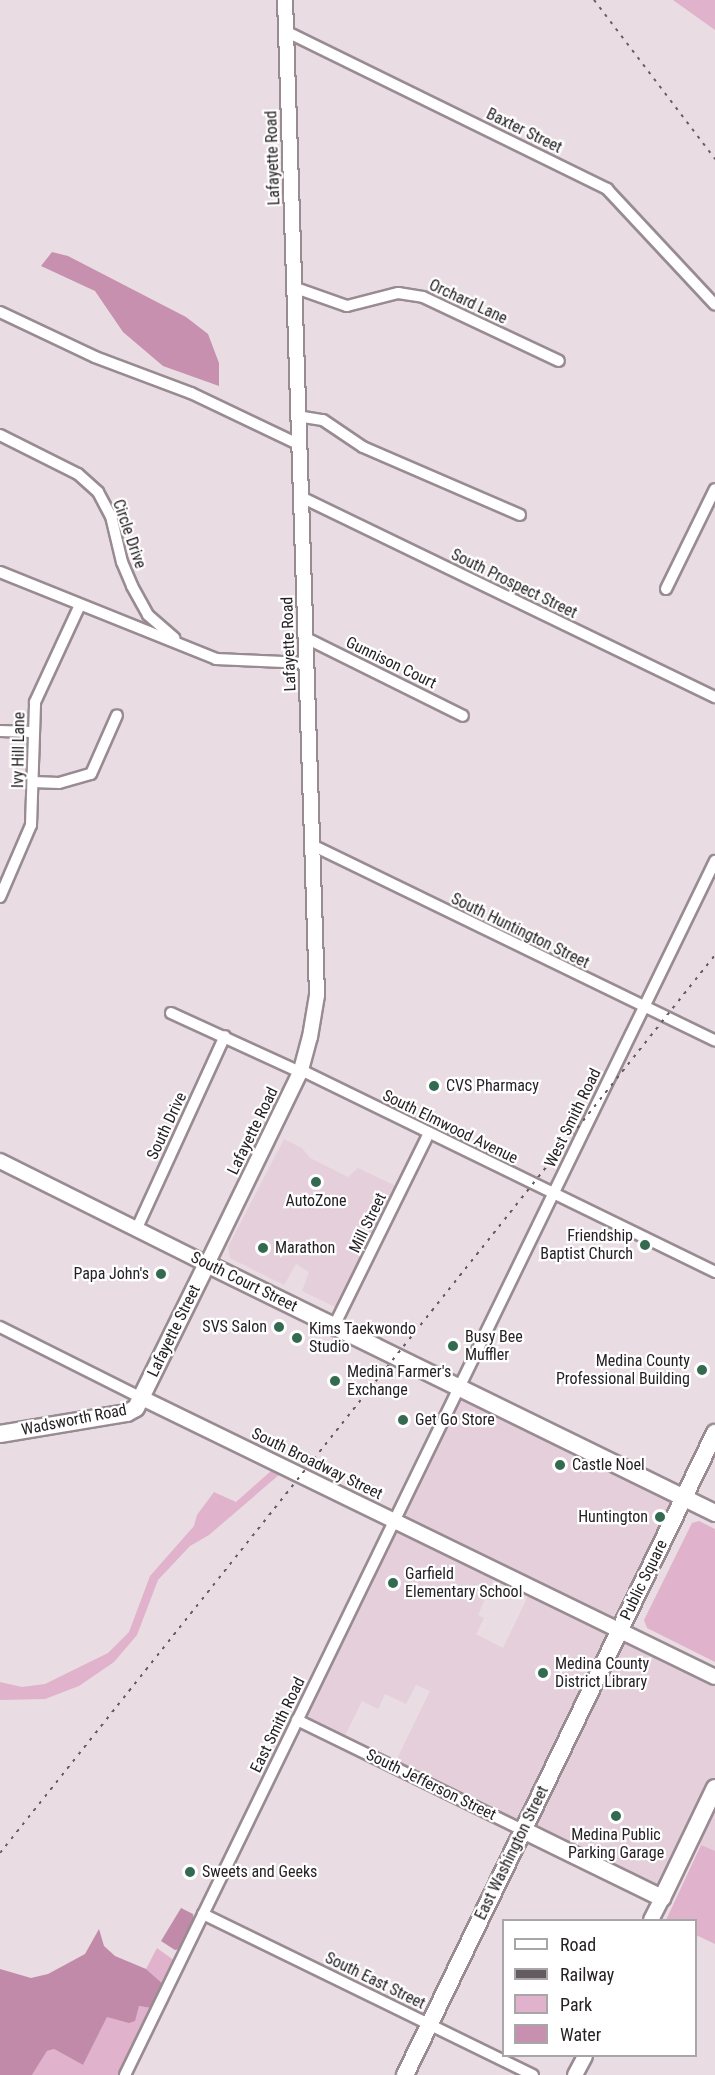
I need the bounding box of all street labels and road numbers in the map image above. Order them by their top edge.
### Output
street label: Baxter Street [483,104,565,158]
street label: Lafayette Road [262,110,284,206]
street label: Orchard Lane [426,276,510,328]
street label: Circle Drive [108,497,150,571]
street label: South Prospect Street [448,545,580,623]
street label: Lafayette Road [278,596,300,692]
street label: Gunnison Court [343,633,439,693]
street label: Ivy Hill Lane [9,712,29,788]
street label: South Huntington Street [448,889,592,973]
street label: West Smith Road [541,1066,605,1170]
street label: Lafayette Road [224,1084,282,1178]
street label: South Elmwood Avenue [379,1086,521,1168]
street label: South Drive [143,1089,191,1163]
street label: Mill Street [345,1190,391,1256]
street label: South Court Street [188,1248,300,1316]
street label: Lafayette Street [143,1282,205,1380]
street label: Wadsworth Road [20,1400,128,1440]
street label: South Broadway Street [249,1424,385,1504]
street label: Public Square [616,1537,672,1623]
street label: East Smith Road [247,1674,309,1776]
street label: South Jefferson Street [363,1745,499,1825]
street label: East Washington Street [471,1783,553,1923]
street label: South East Street [322,1948,428,2014]

